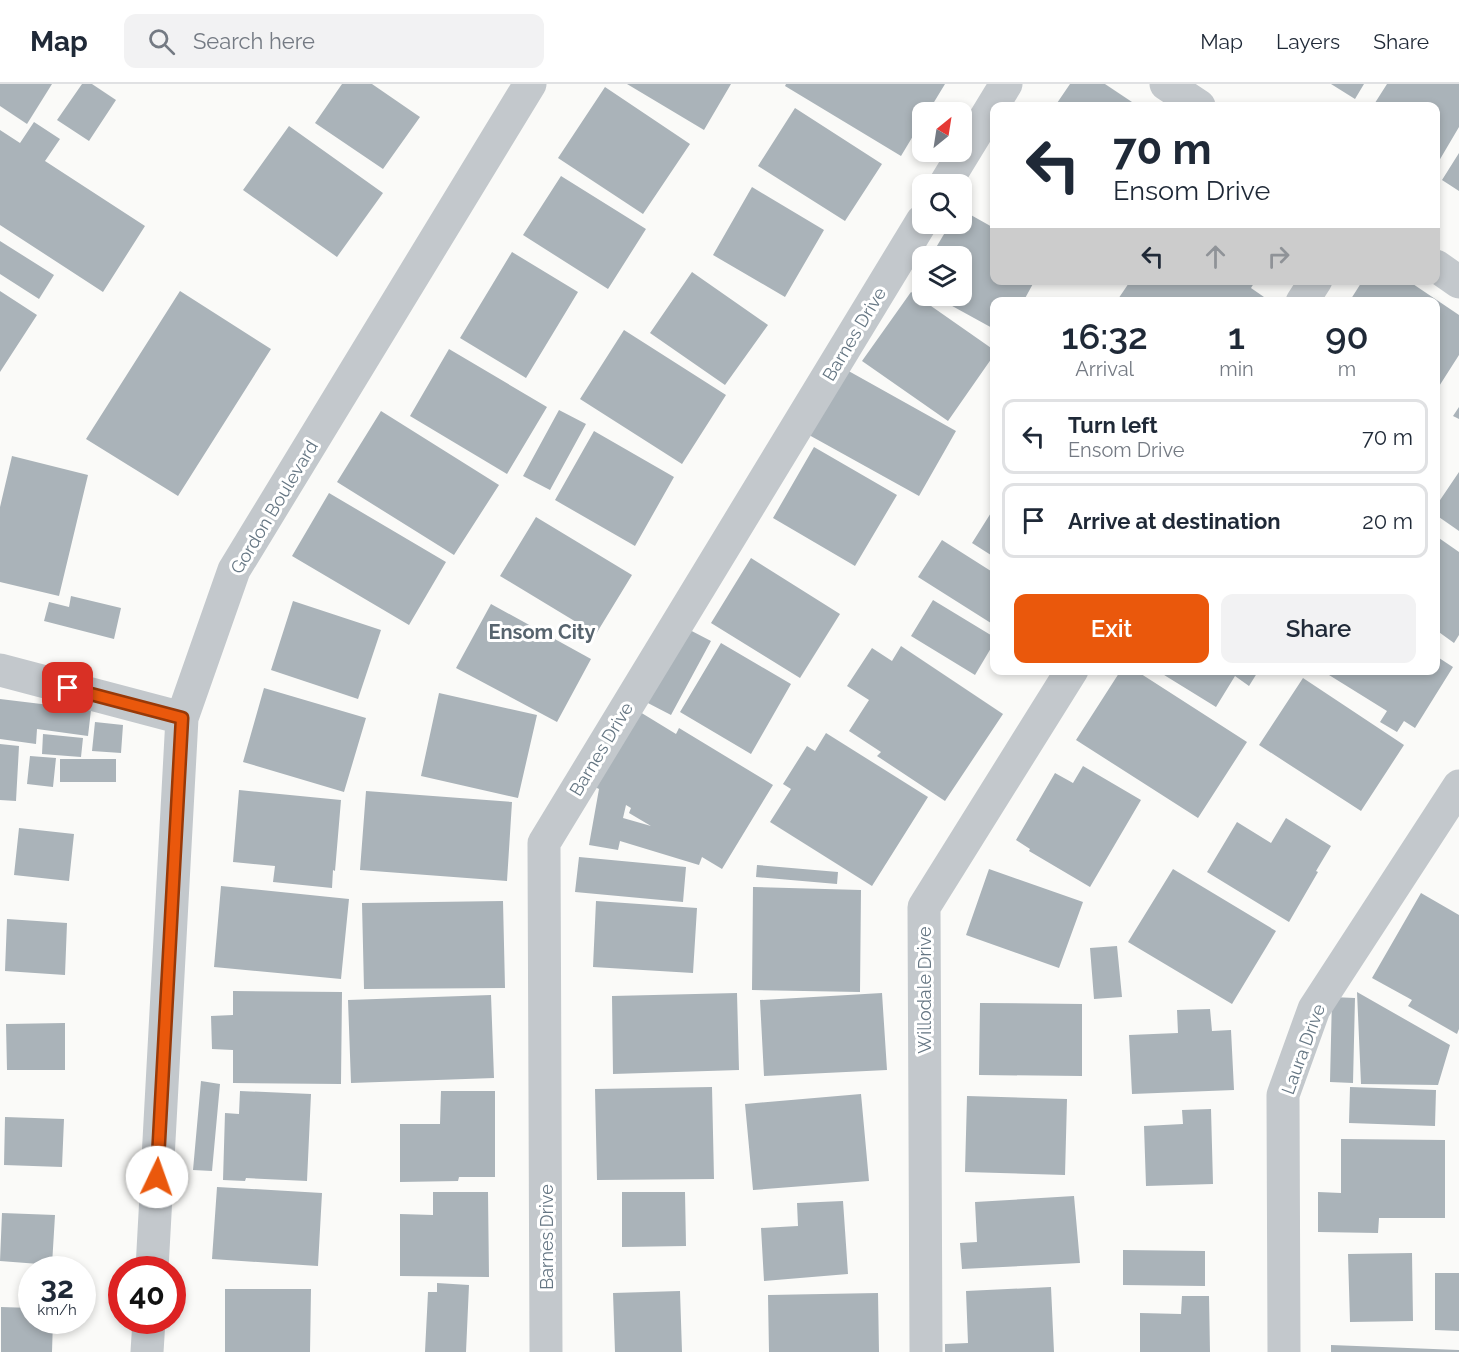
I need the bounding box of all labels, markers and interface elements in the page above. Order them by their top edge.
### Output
search box [124,14,544,68]
text: Map [30,25,88,58]
icon: search [145,25,178,58]
text: Search here [193,28,315,54]
text: Map [1200,29,1243,54]
text: Layers [1276,29,1340,54]
text: Share [1373,29,1429,54]
north arrow [912,102,972,162]
map controls [912,102,972,306]
text: 70 m [1113,125,1212,174]
icon: left [1014,126,1092,204]
button: search [912,174,972,234]
text: Ensom Drive [1113,175,1270,206]
icon: left [1136,240,1169,273]
icon: ahead [1199,240,1232,273]
icon: right [1262,240,1295,273]
button: layers [912,246,972,306]
street label: Barnes Drive [818,283,890,385]
text: 16:32 [1061,315,1148,357]
text: 1 [1228,315,1245,357]
text: 90 [1325,315,1369,357]
text: Arrival [1075,357,1134,381]
text: min [1219,357,1254,381]
text: m [1338,357,1356,381]
text: Turn left [1068,412,1158,438]
icon: left [1017,420,1050,453]
text: 70 m [1362,424,1413,450]
street label: Gordon Boulevard [226,437,322,577]
text: Ensom Drive [1068,438,1185,462]
icon: arrive [1017,504,1050,537]
text: Arrive at destination [1068,508,1281,534]
text: 20 m [1362,508,1413,534]
button: Exit [1014,594,1209,663]
button: Share [1221,594,1416,663]
district label: Ensom City [489,620,595,644]
pin [42,662,93,713]
icon: arrive [51,671,84,704]
street label: Barnes Drive [565,698,637,800]
street label: Willodale Drive [914,926,935,1054]
street label: Laura Drive [1277,1001,1329,1097]
position arrow [125,1145,189,1209]
street label: Barnes Drive [536,1184,557,1290]
speed limit sign: 40 [108,1256,186,1334]
text: 32 [40,1270,74,1305]
text: km/h [37,1301,77,1319]

